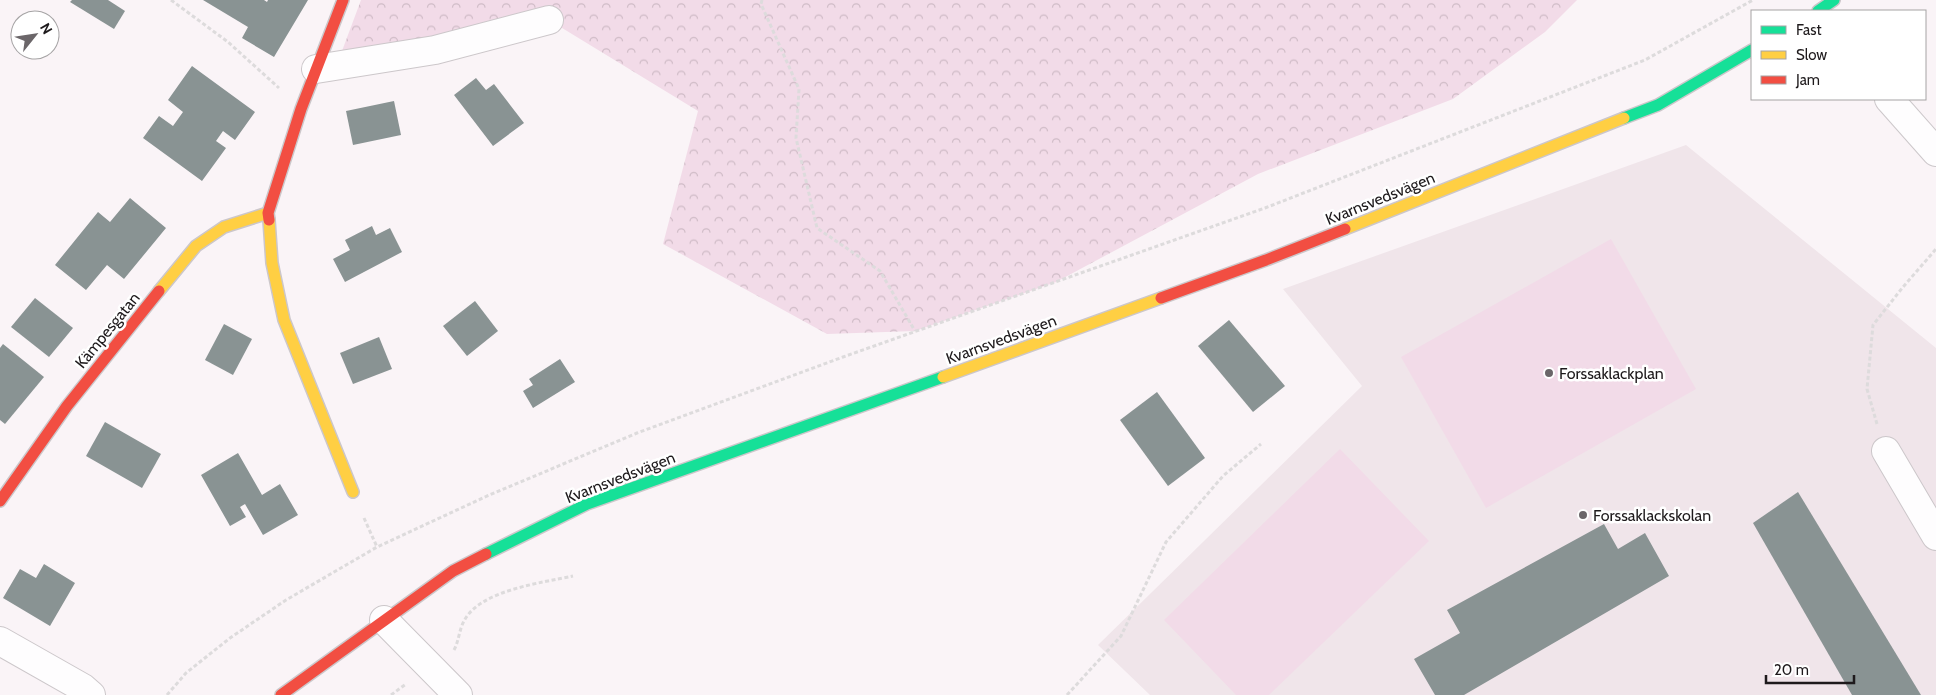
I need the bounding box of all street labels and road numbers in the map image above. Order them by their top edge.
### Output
street label: Kvarnsvedsvägen [1323,168,1438,229]
street label: Kämpesgatan [71,289,144,372]
street label: Kvarnsvedsvägen [943,311,1059,368]
street label: Kvarnsvedsvägen [563,448,678,507]

